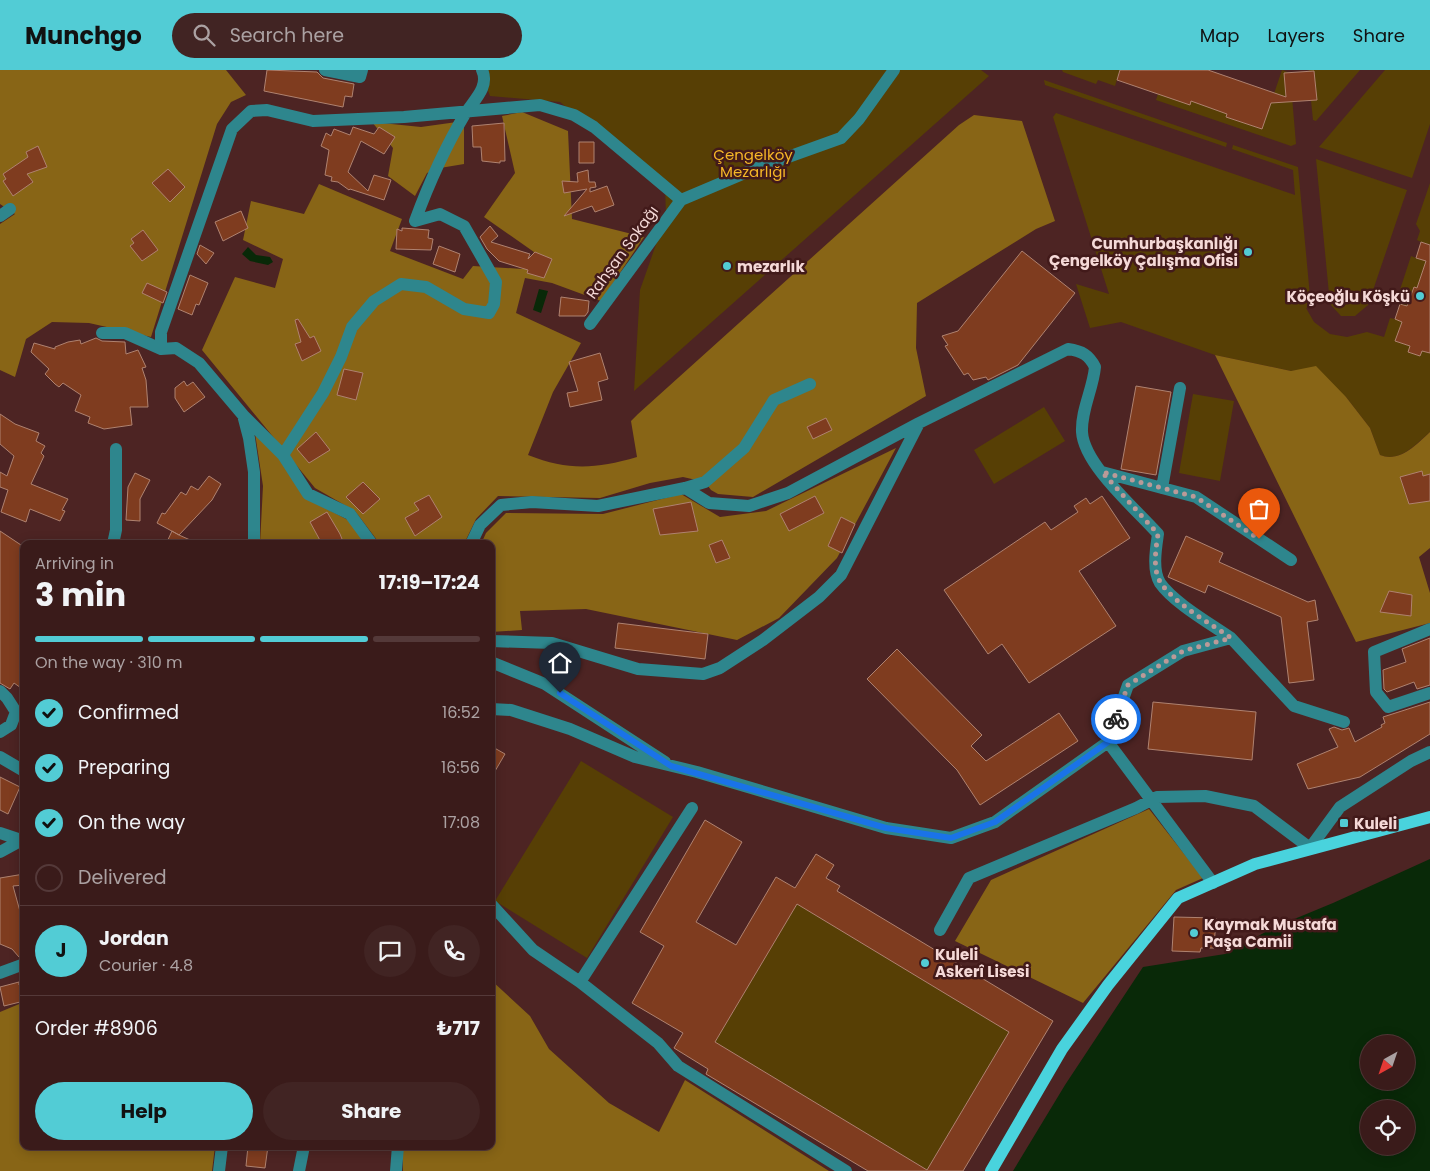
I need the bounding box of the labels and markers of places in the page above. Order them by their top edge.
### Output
place label: Cumhurbaşkanlığı Çengelköy Çalışma Ofisi [1049,233,1238,271]
marker: Cumhurbaşkanlığı Çengelköy Çalışma Ofisi [1242,246,1254,258]
place label: mezarlık [737,256,805,277]
marker: mezarlık [721,260,733,272]
place label: Köçeoğlu Köşkü [1286,286,1410,307]
marker: Köçeoğlu Köşkü [1414,290,1426,302]
pin [1238,488,1280,539]
pin [539,642,581,693]
place label: Kuleli [1354,813,1397,834]
marker: Kuleli [1338,817,1350,829]
place label: Kaymak Mustafa Paşa Camii [1204,914,1337,952]
marker: Kaymak Mustafa Paşa Camii [1188,927,1200,939]
place label: Kuleli Askerî Lisesi [935,944,1029,982]
marker: Kuleli Askerî Lisesi [919,957,931,969]

